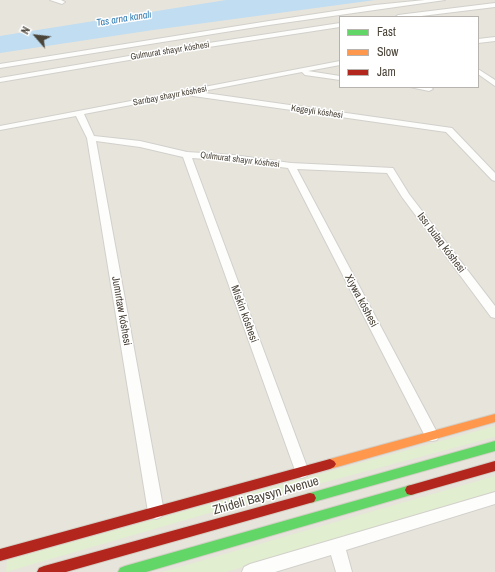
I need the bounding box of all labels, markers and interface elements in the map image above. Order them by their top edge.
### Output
water label: Tas arna kanalı [96,9,152,29]
north arrow [16,16,56,56]
legend [339,16,479,88]
text: N [18,24,33,37]
text: Fast [377,24,396,40]
street label: Gulmurat shayır kóshesi [130,39,210,63]
text: Slow [377,44,398,60]
text: Jam [377,64,396,80]
street label: Sarıbay shayır kóshesi [132,84,208,108]
street label: Kegeyli kóshesi [290,103,344,121]
street label: Qulmurat shayır kóshesi [200,150,280,170]
street label: Issı bulaq kóshesi [414,210,468,276]
street label: Xiywa kóshesi [342,272,380,330]
street label: Jumırtaw kóshesi [108,275,134,347]
street label: Miskin kóshesi [228,283,260,345]
street label: Zhideli Baysyn Avenue [211,473,321,519]

